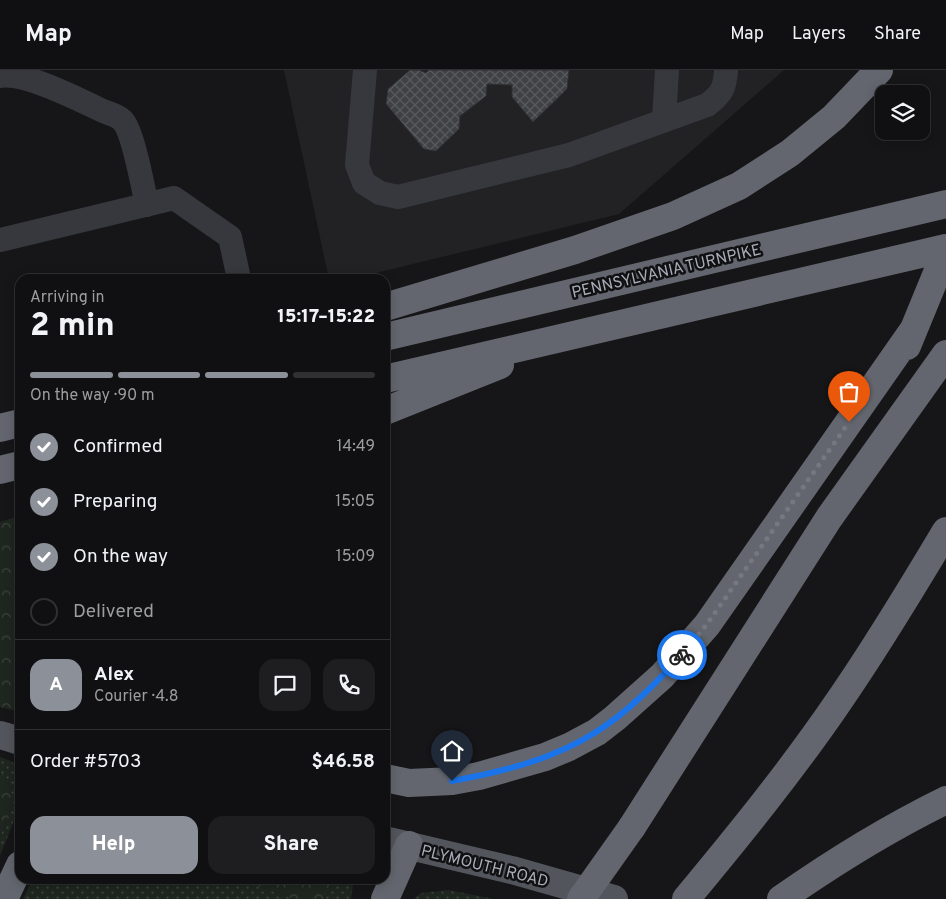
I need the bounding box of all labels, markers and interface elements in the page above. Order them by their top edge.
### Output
text: Map [25,20,72,50]
text: Map [730,23,764,46]
text: Layers [792,23,846,46]
text: Share [874,23,921,46]
map controls [875,85,930,140]
button: layers [875,85,930,140]
street label: PENNSYLVANIA TURNPIKE [570,240,763,304]
text: Arriving in [30,288,105,308]
text: 15:17–15:22 [277,305,375,329]
text: 2 min [30,307,115,347]
pin [828,371,870,422]
icon: bag [835,378,863,406]
text: On the way · 90 m [30,386,155,406]
icon: check [30,433,58,461]
text: Confirmed [73,435,163,459]
text: 14:49 [337,437,375,457]
icon: check [30,488,58,516]
text: Preparing [73,490,157,514]
text: 15:05 [335,492,375,512]
icon: check [30,543,58,571]
text: On the way [73,545,168,569]
text: 15:09 [336,547,375,567]
text: Delivered [73,600,154,624]
courier [657,630,707,680]
icon: bike [668,641,696,669]
button: chat [259,659,311,711]
button: phone [323,659,375,711]
text: Alex [94,663,134,687]
text: A [49,673,63,697]
text: Courier · 4.8 [94,687,178,707]
pin [431,730,473,781]
icon: home [438,737,466,765]
text: Order #5703 [30,750,141,774]
text: $46.58 [311,750,375,774]
button: Help [30,816,198,874]
button: Share [208,816,375,874]
street label: PLYMOUTH ROAD [419,841,550,892]

